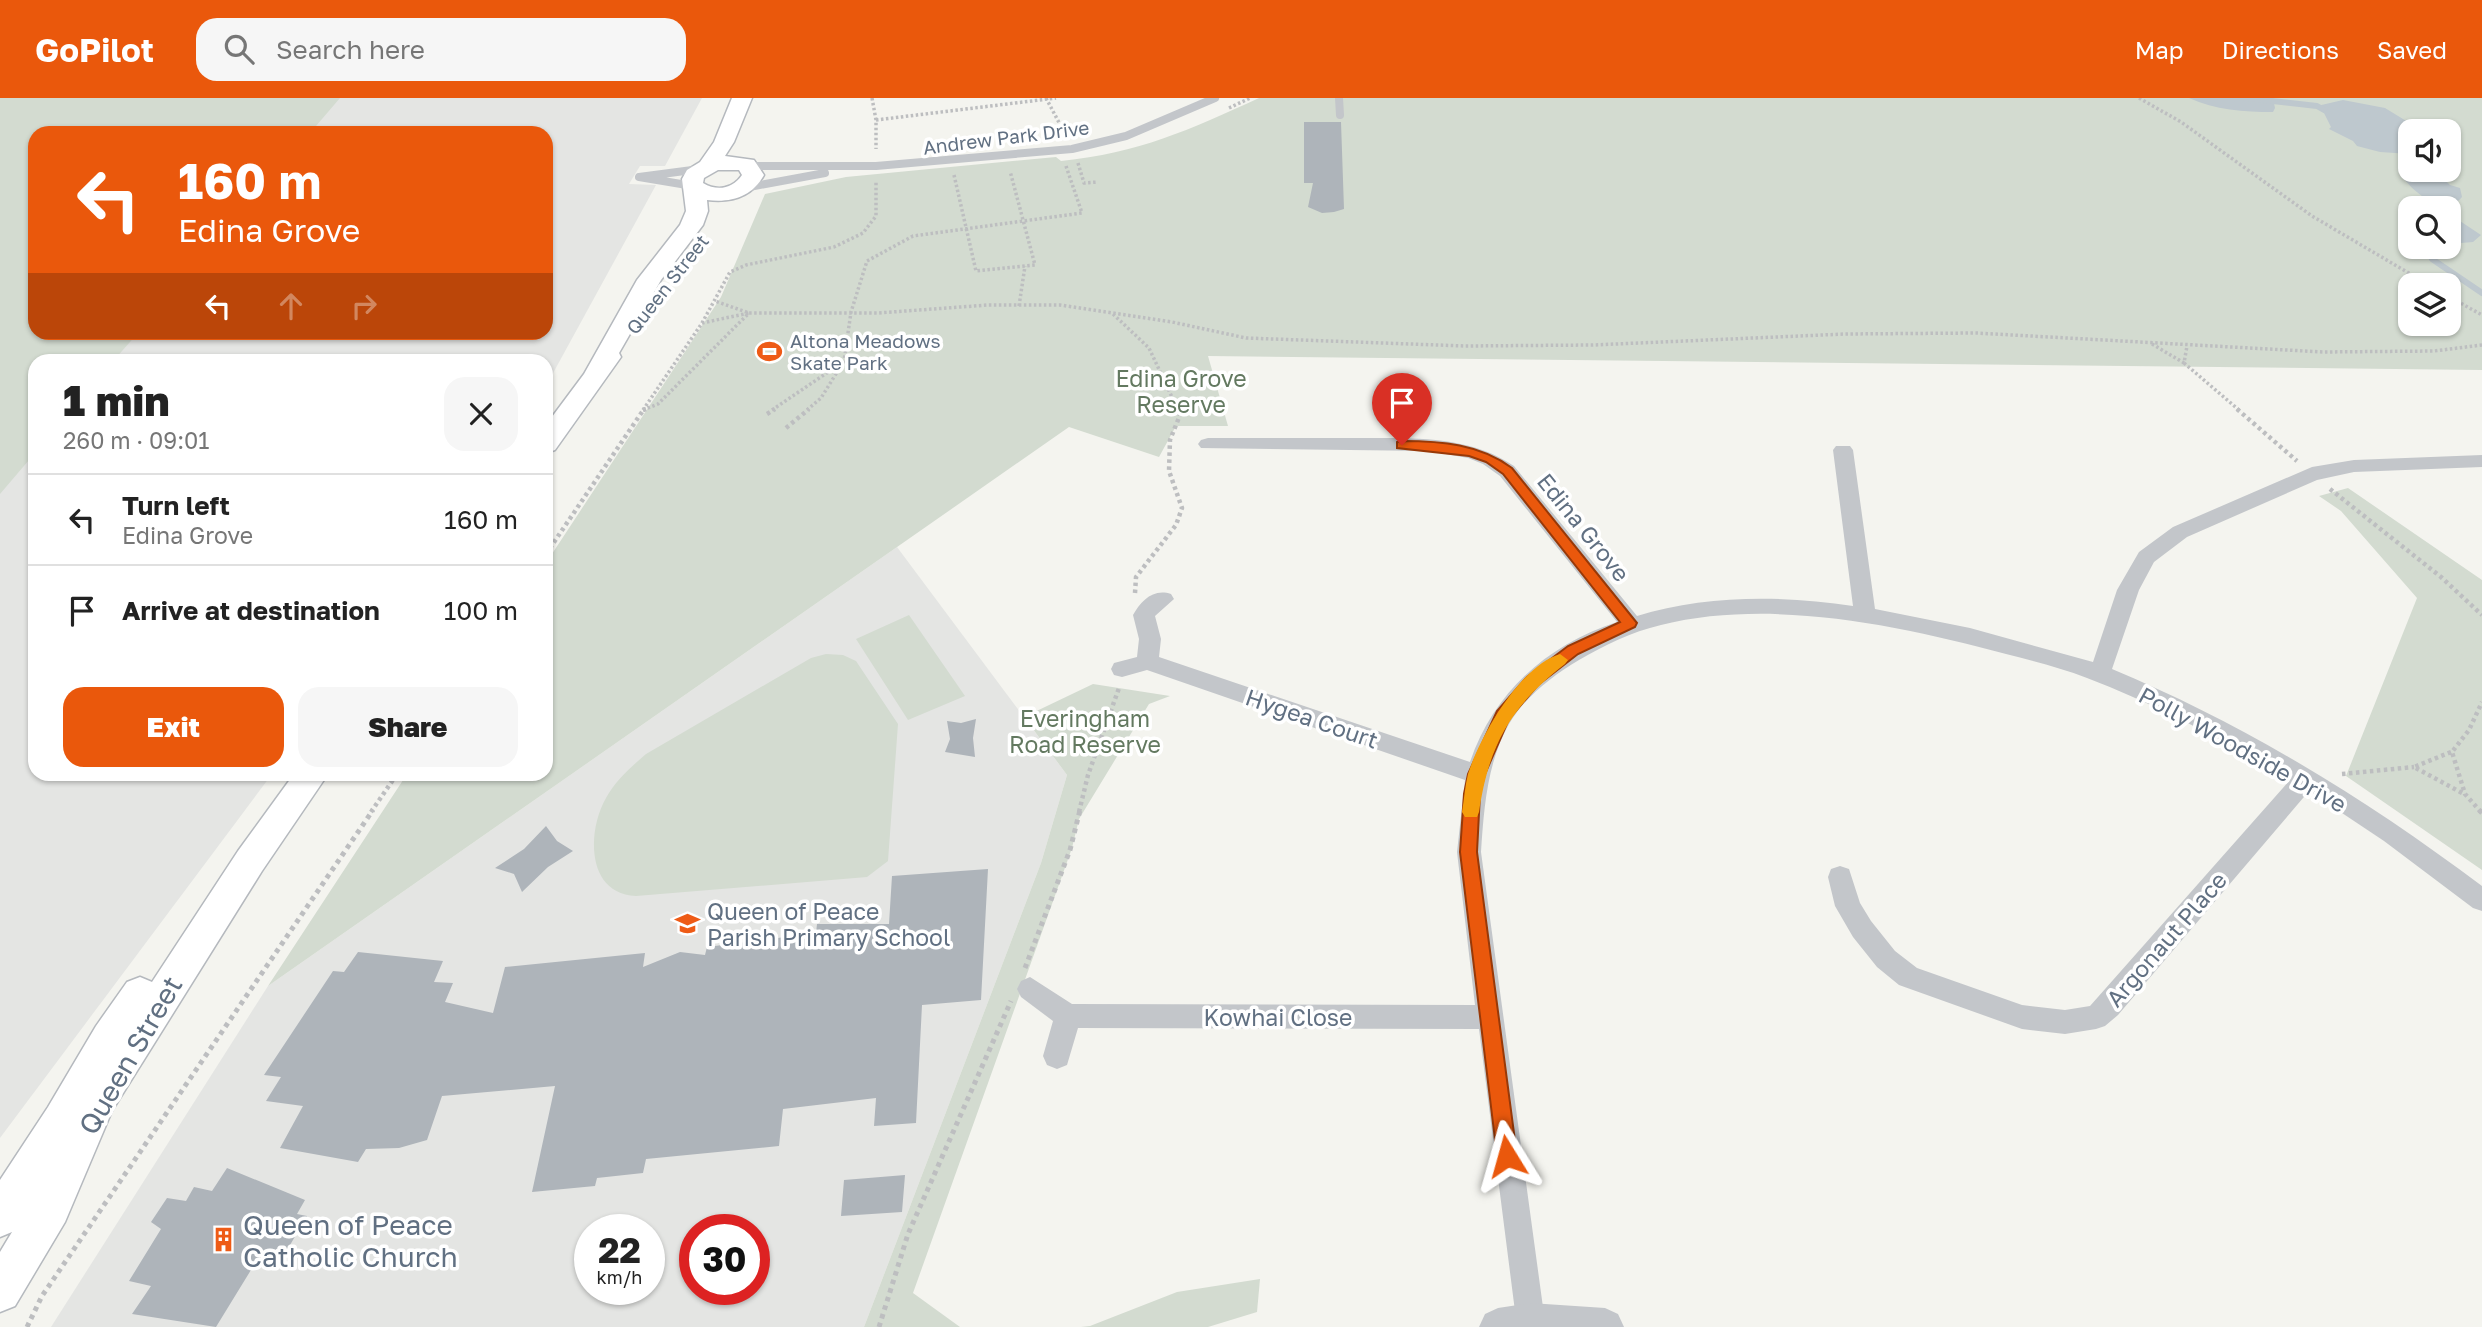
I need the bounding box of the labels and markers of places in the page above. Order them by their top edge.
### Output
place label: Altona Meadows Skate Park [790,329,941,374]
sports icon: Altona Meadows Skate Park [756,337,784,365]
pin [1372,373,1432,445]
place label: Queen of Peace Parish Primary School [707,897,950,951]
school or university icon: Queen of Peace Parish Primary School [673,910,701,938]
place label: Queen of Peace Catholic Church [243,1208,458,1273]
building icon: Queen of Peace Catholic Church [209,1226,237,1254]

